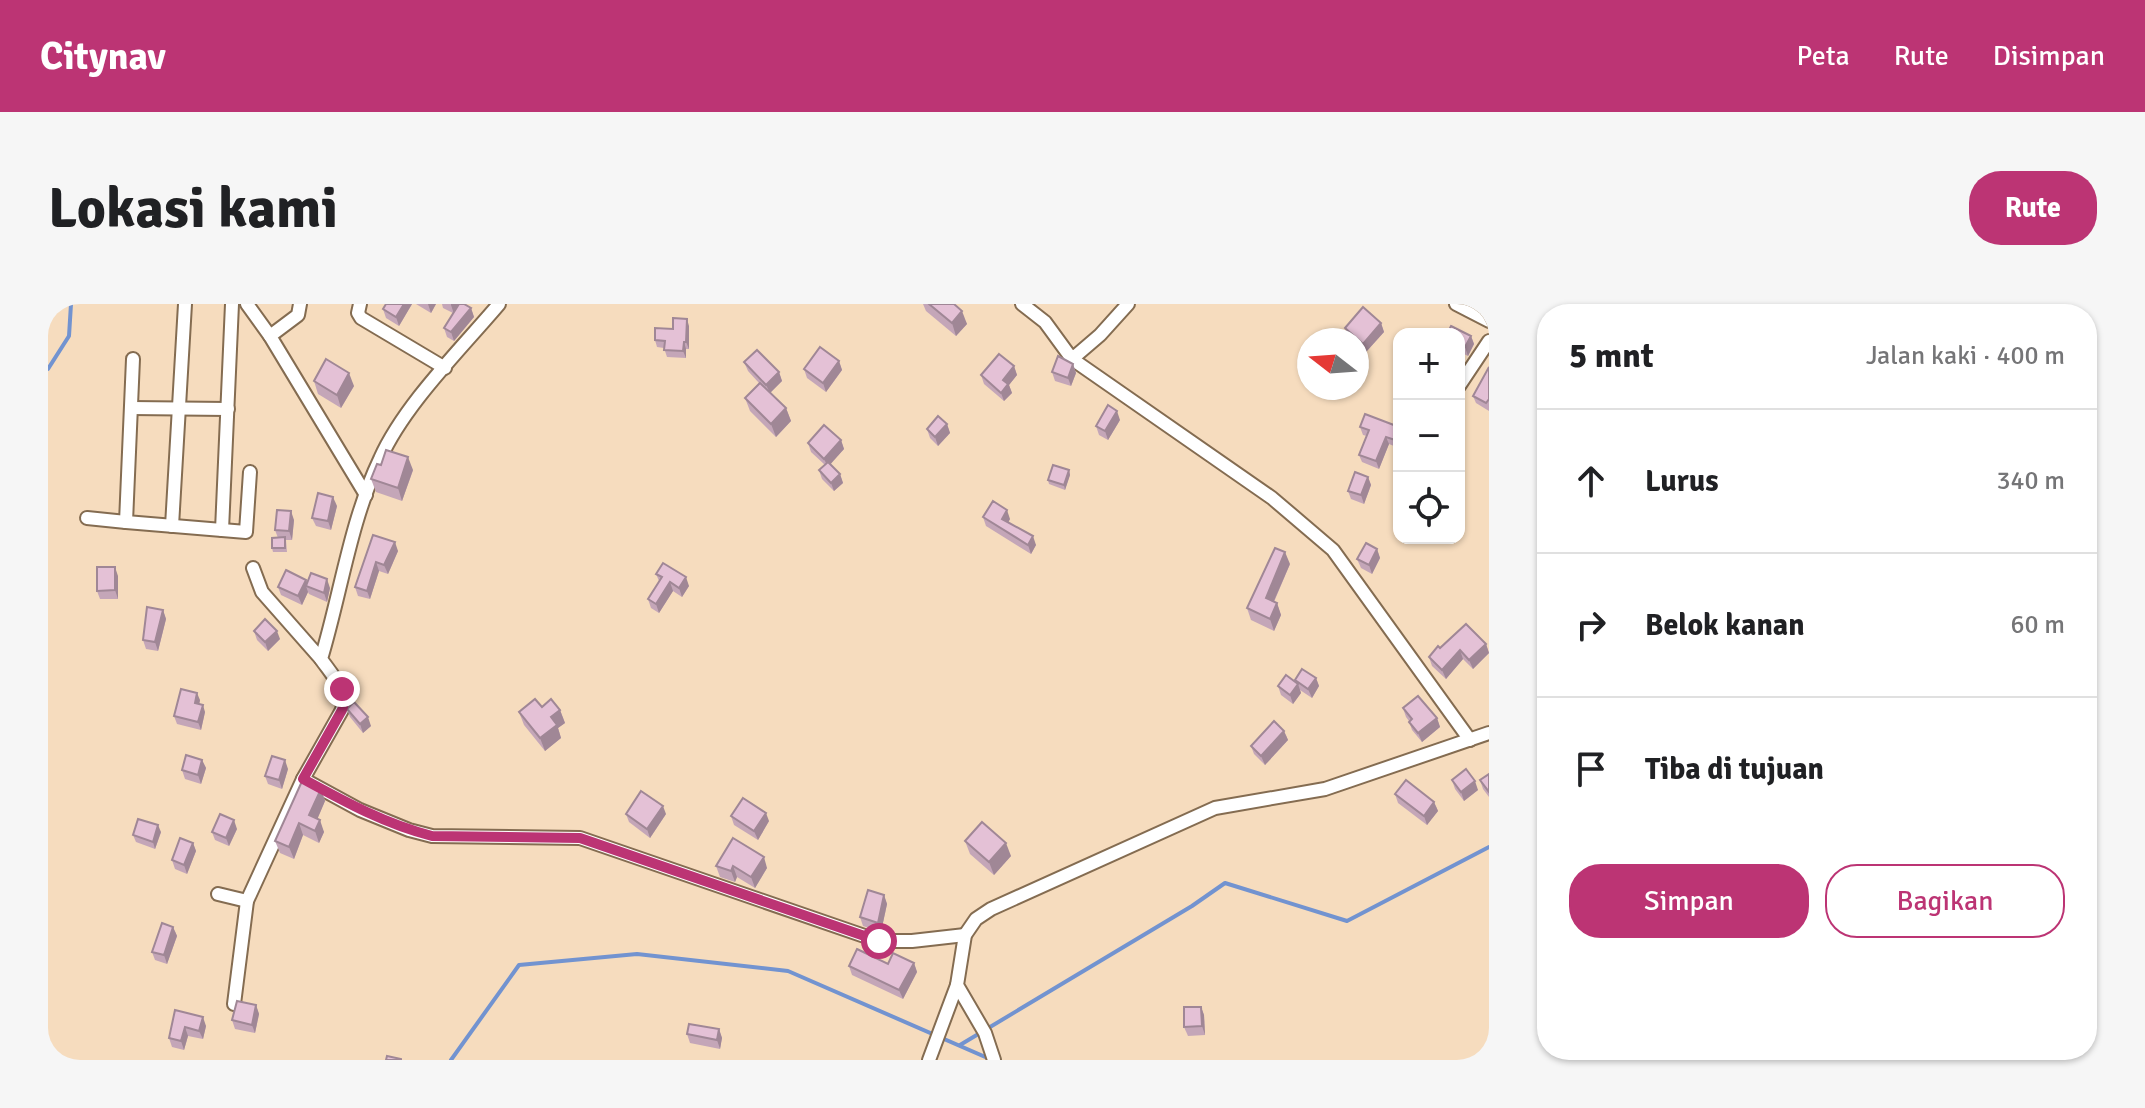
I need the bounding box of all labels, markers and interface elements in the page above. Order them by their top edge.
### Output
text: Citynav [40,33,166,80]
text: Peta [1797,39,1850,73]
text: Rute [1894,39,1949,73]
text: Disimpan [1993,39,2105,73]
button: Rute [1969,171,2097,245]
text: Lokasi kami [48,174,338,243]
north arrow [1297,328,1369,400]
map controls [1393,328,1465,544]
button: + [1393,328,1465,400]
text: 5 mnt [1569,335,1654,377]
text: Jalan kaki · 400 m [1866,340,2065,372]
button: − [1393,400,1465,472]
icon: ahead [1569,459,1613,503]
text: Lurus [1645,463,1719,500]
text: 340 m [1996,465,2065,497]
button: locate [1393,472,1465,544]
icon: right [1569,603,1613,647]
text: Belok kanan [1645,607,1805,644]
text: 60 m [2010,609,2065,641]
route end [324,671,360,707]
icon: arrive [1569,747,1613,791]
text: Tiba di tujuan [1645,751,1824,788]
button: Simpan [1569,864,1809,938]
button: Bagikan [1825,864,2065,938]
route start [861,923,897,959]

